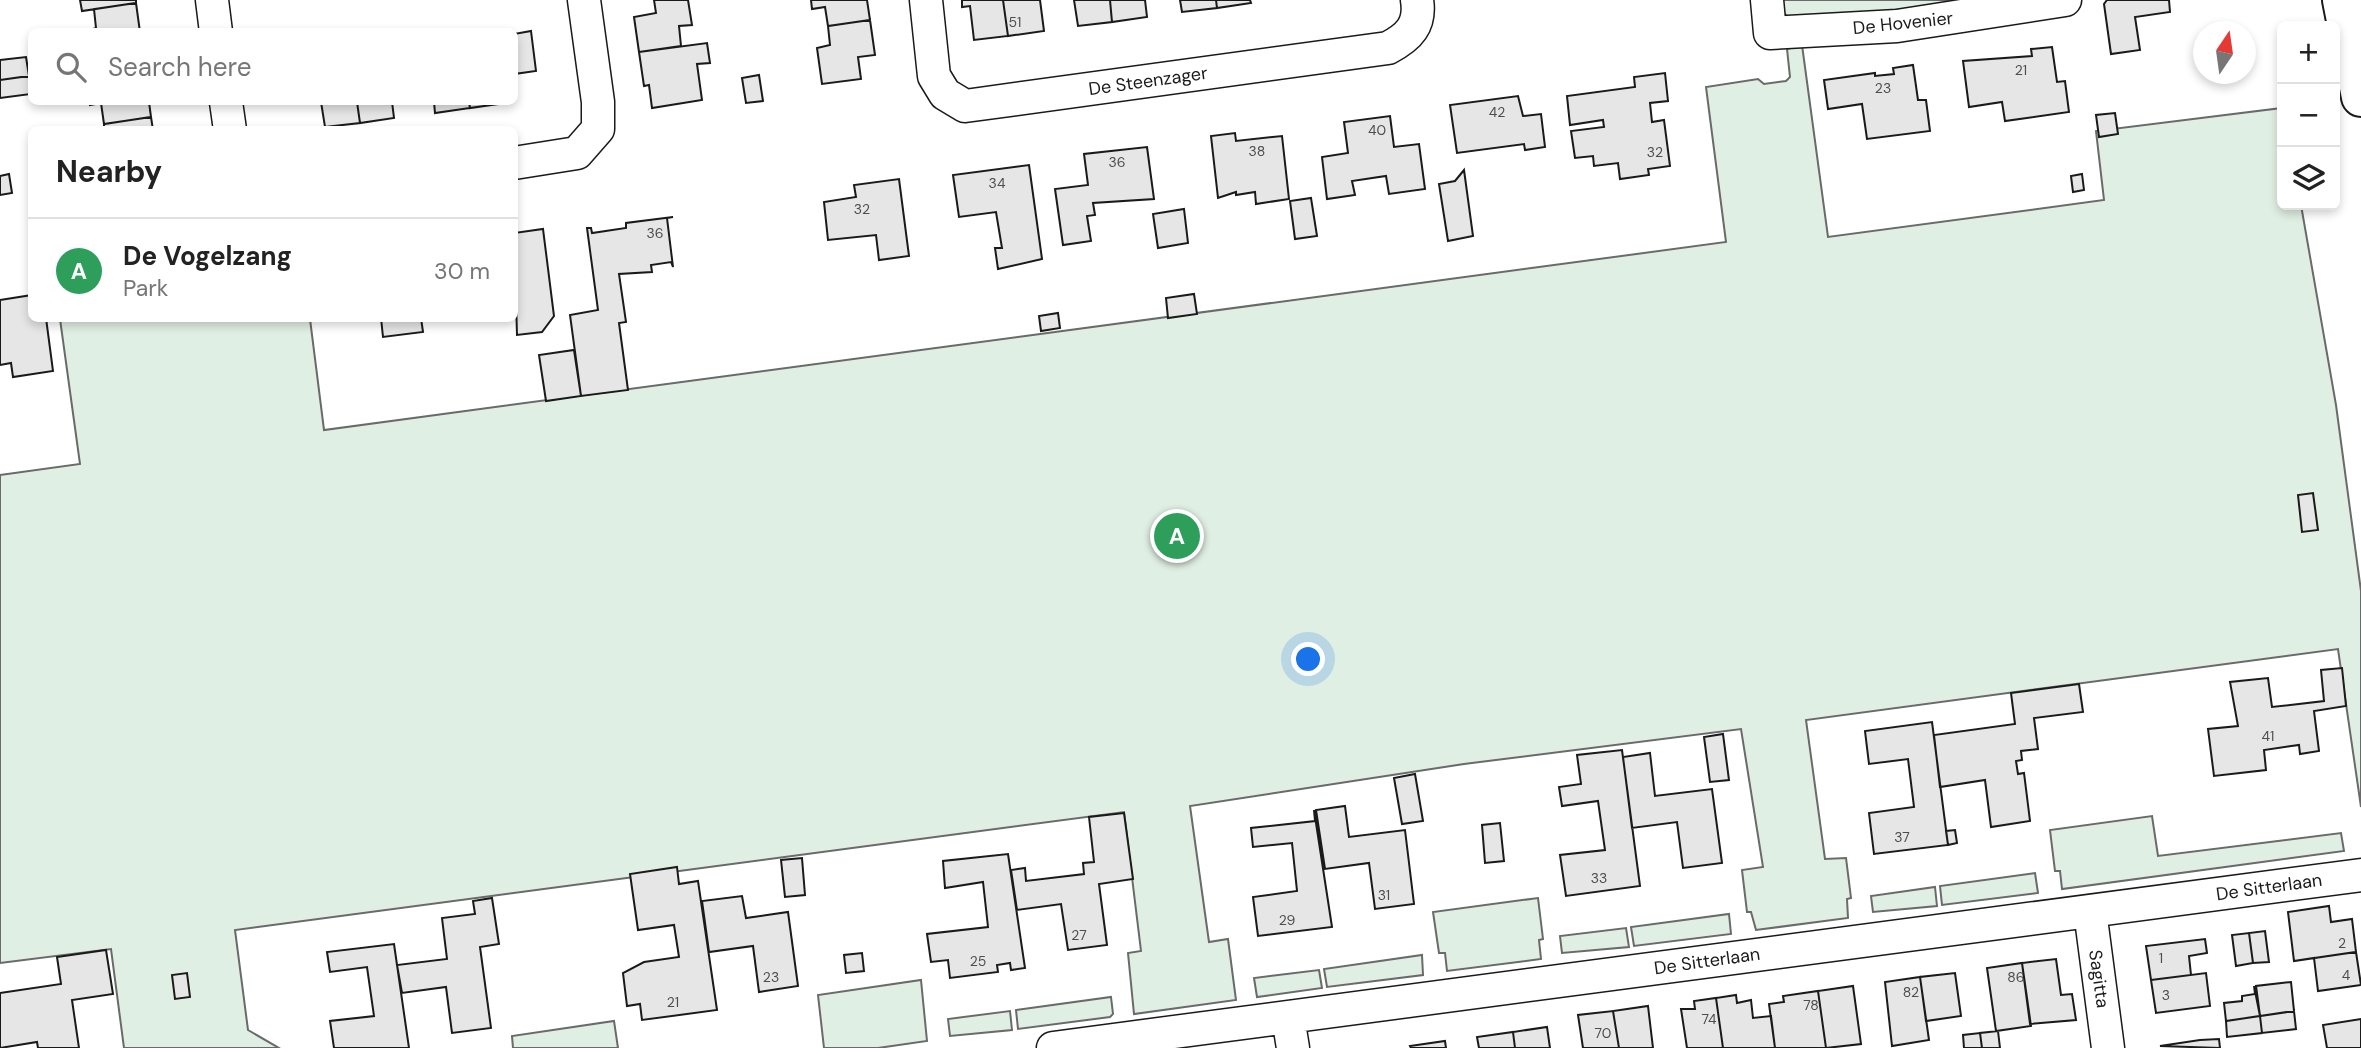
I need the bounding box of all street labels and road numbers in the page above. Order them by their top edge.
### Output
street label: De Hovenier [1852,6,1955,40]
street label: De Steenzager [1087,61,1209,101]
street label: De Sitterlaan [2214,868,2324,906]
street label: De Sitterlaan [1652,942,1762,980]
street label: Sagitta [2083,948,2115,1010]

